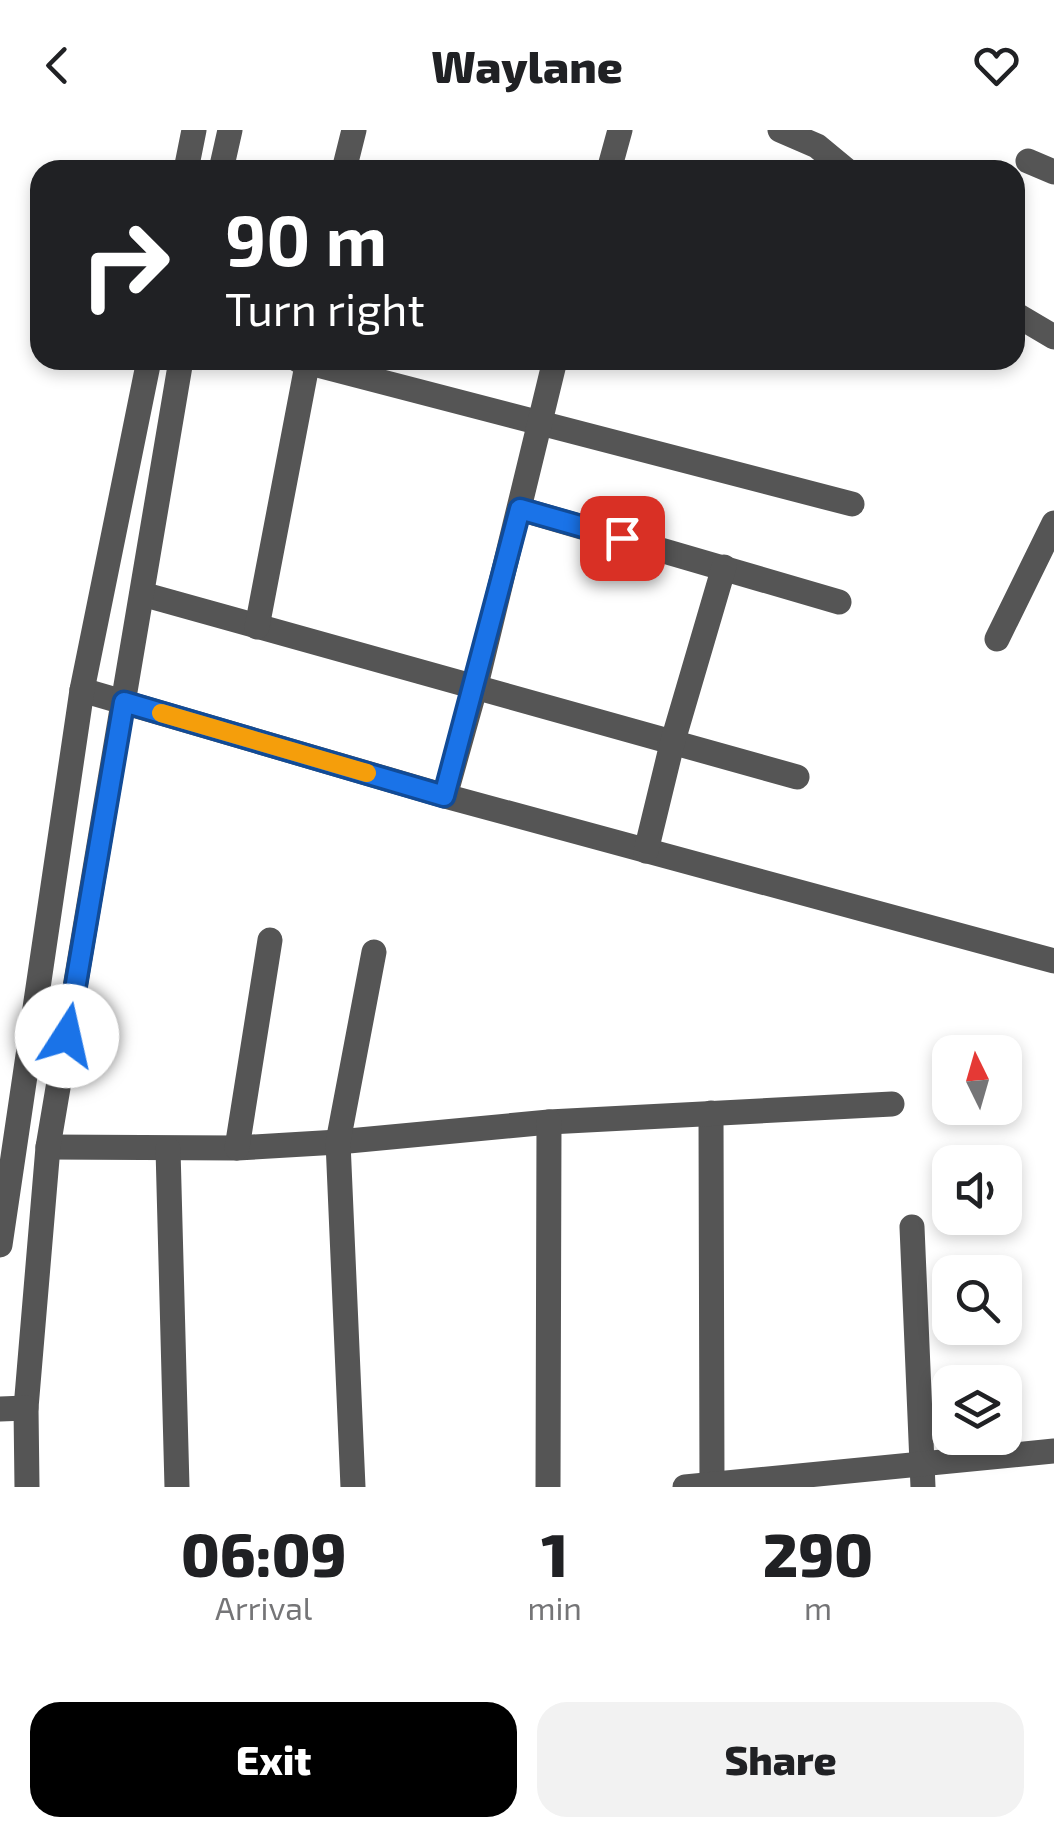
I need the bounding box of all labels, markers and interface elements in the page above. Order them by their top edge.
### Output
icon: back [30,38,85,93]
text: Waylane [431,38,623,92]
icon: heart [969,38,1024,93]
text: 90 m [225,196,387,280]
icon: right [60,200,190,330]
text: Turn right [225,281,425,335]
pin [580,496,665,581]
icon: arrive [595,511,650,566]
position arrow [15,984,119,1088]
north arrow [932,1035,1022,1125]
map controls [932,1035,1022,1455]
button: sound [932,1145,1022,1235]
button: search [932,1255,1022,1345]
button: layers [932,1365,1022,1455]
text: 06:09 [181,1517,347,1589]
text: 1 [541,1517,568,1589]
text: 290 [763,1517,873,1589]
text: Arrival [215,1588,312,1626]
text: min [527,1588,582,1626]
text: m [804,1588,832,1626]
button: Exit [30,1702,517,1817]
button: Share [537,1702,1024,1817]

